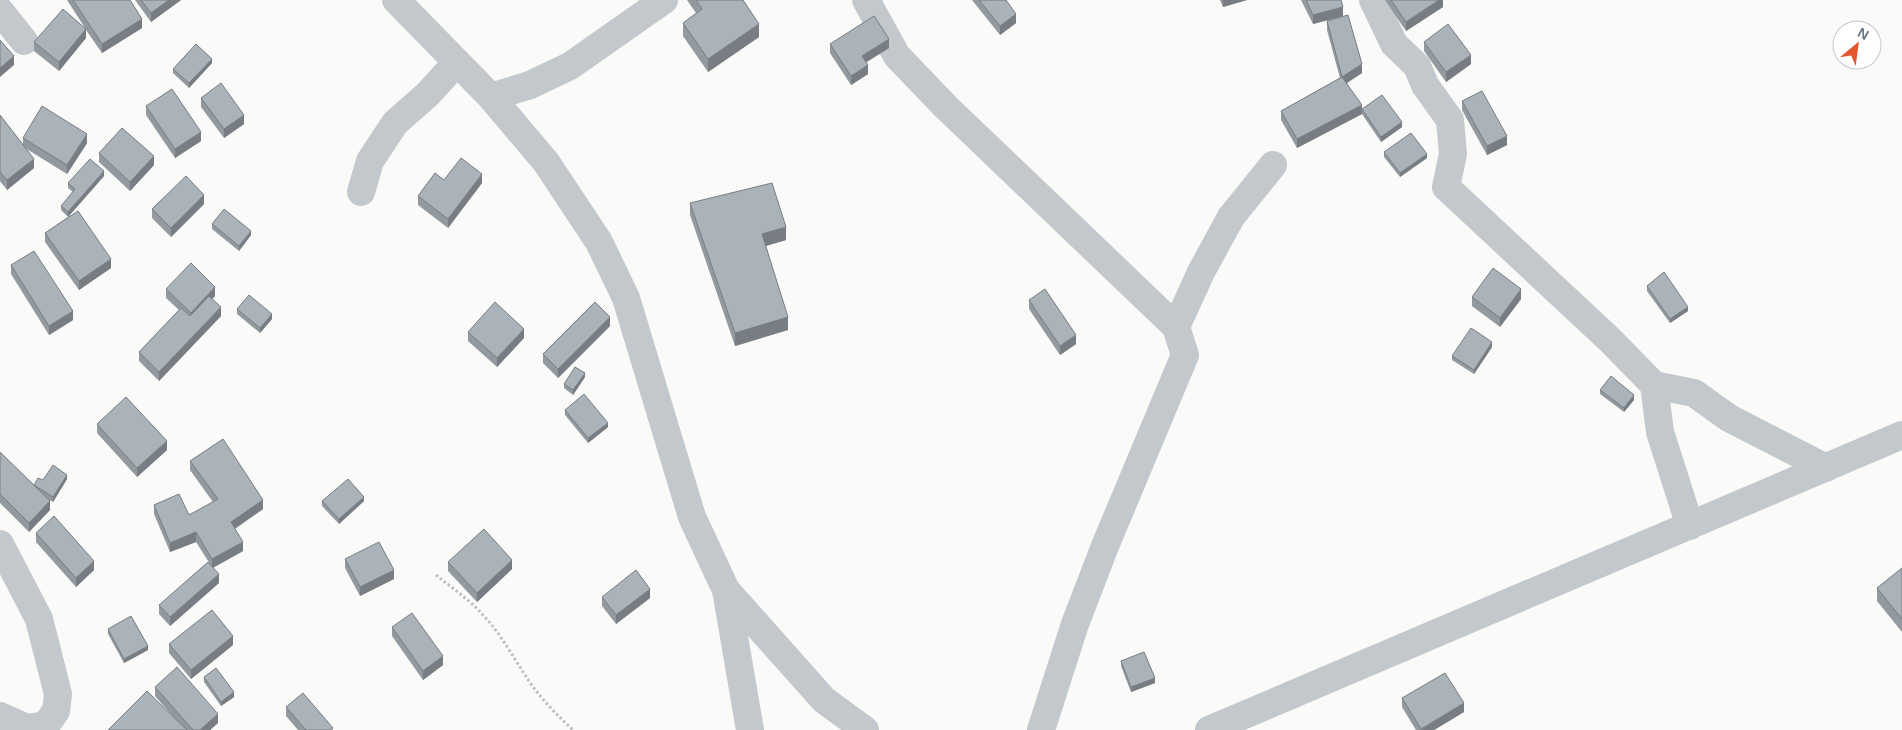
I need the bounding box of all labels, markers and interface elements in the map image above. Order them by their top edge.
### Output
north arrow [1832,20,1882,70]
text: N [1855,24,1872,43]

